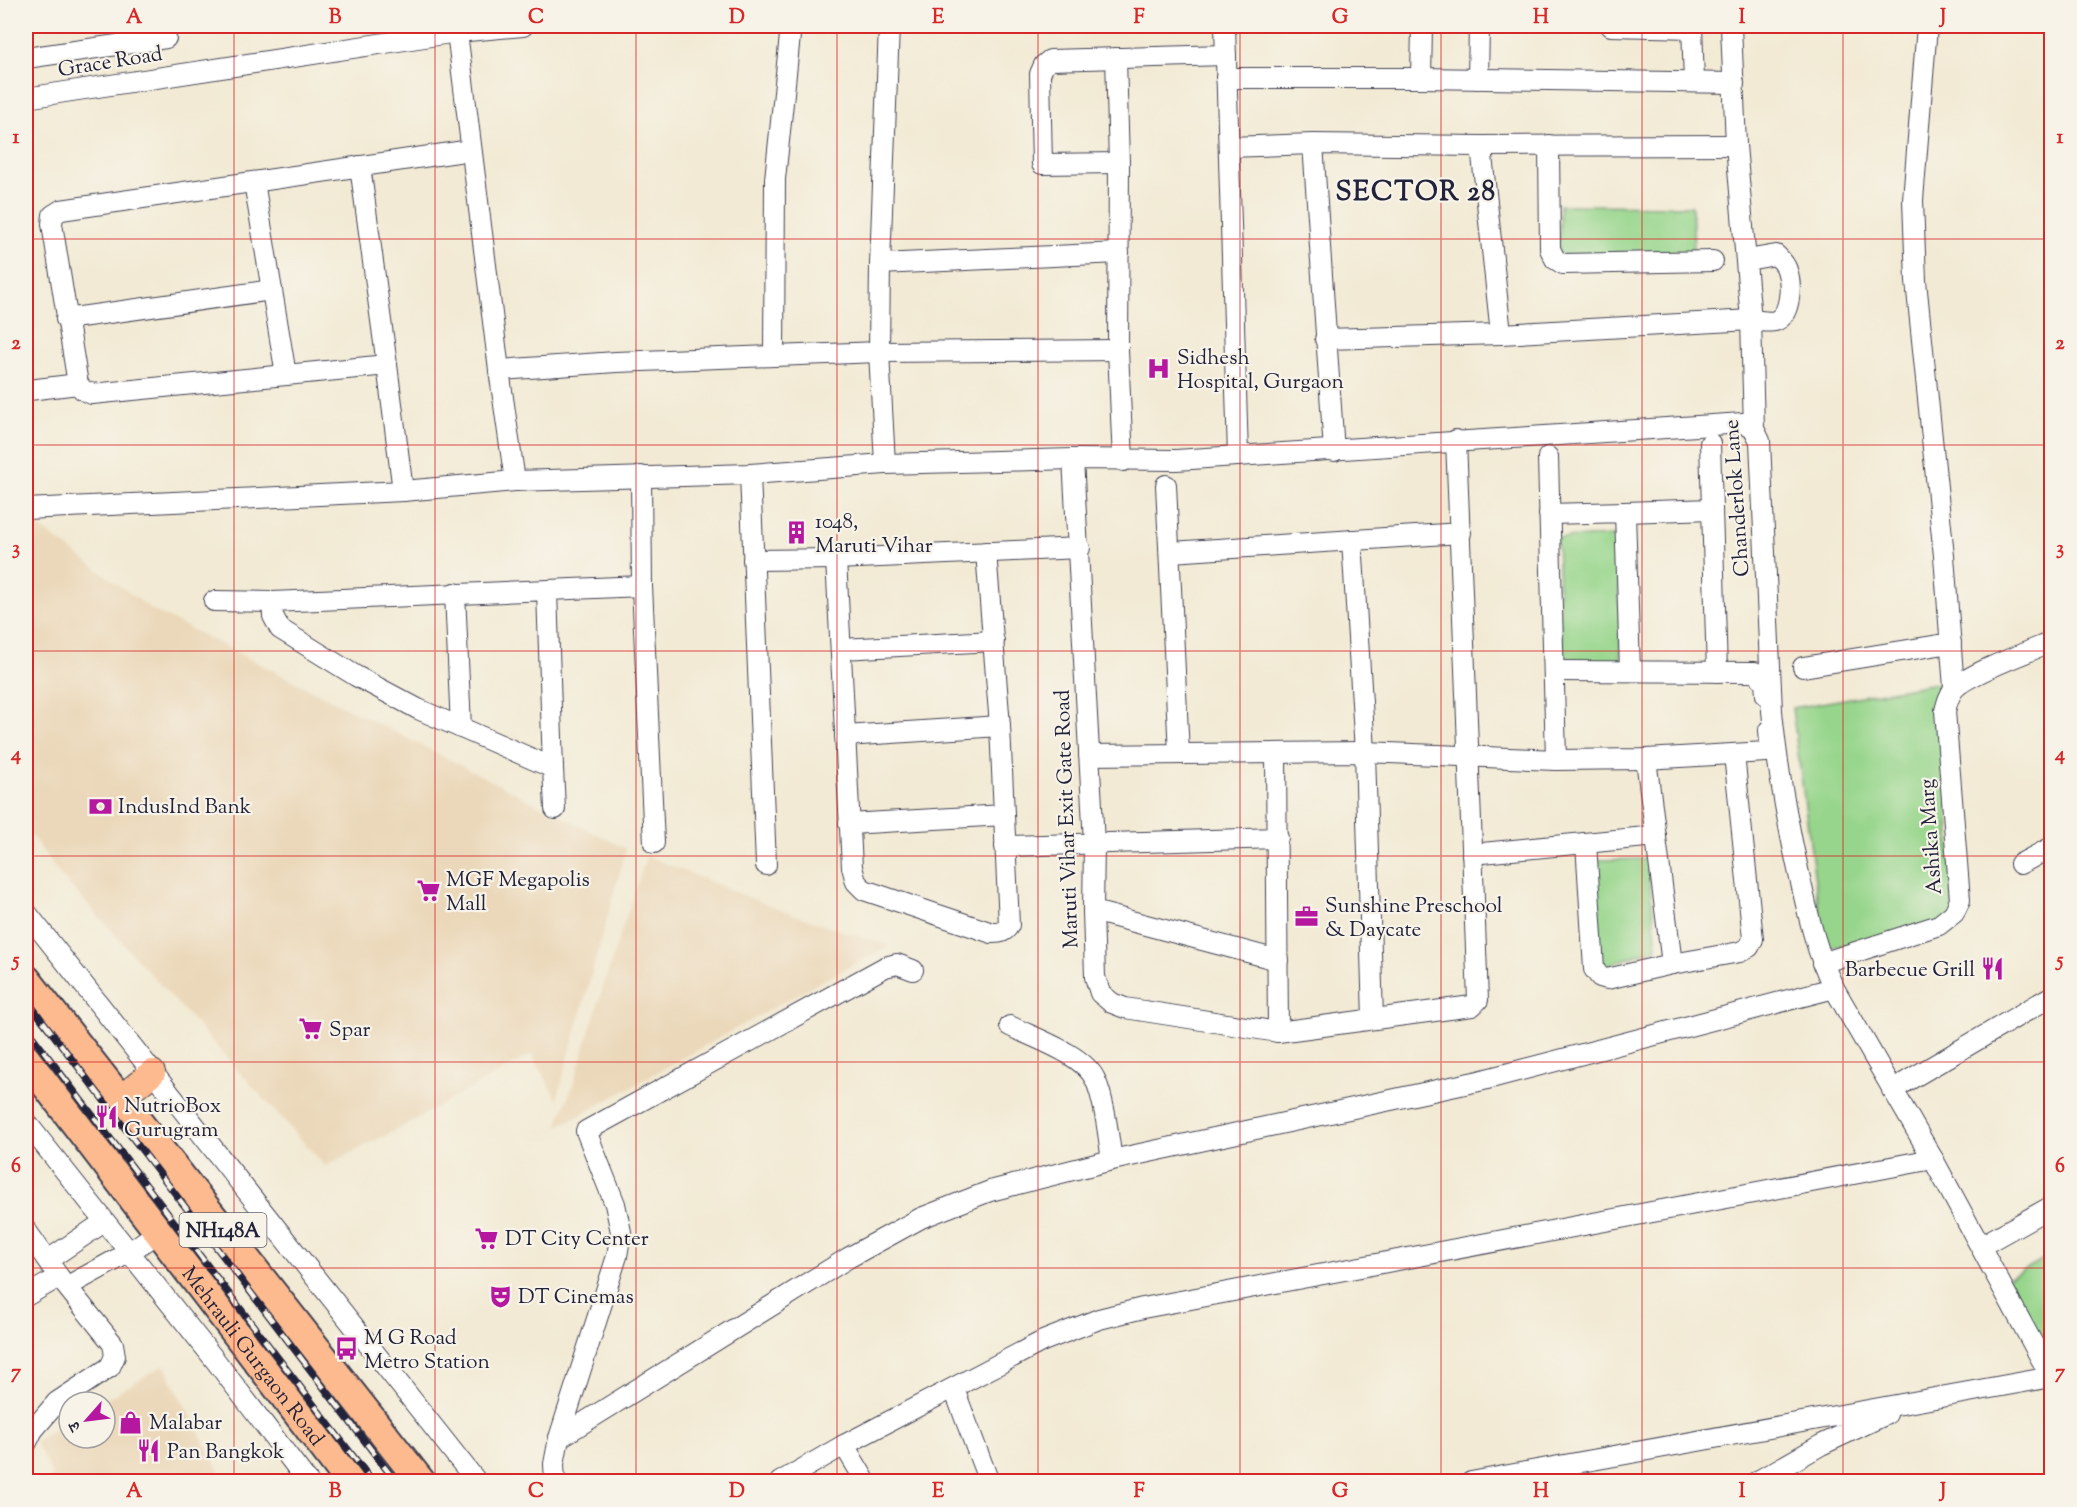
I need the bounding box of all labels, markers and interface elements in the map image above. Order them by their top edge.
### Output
text: A [126,4,143,33]
text: B [329,4,342,33]
text: C [528,4,544,33]
text: D [729,4,745,33]
text: E [932,4,945,33]
text: F [1133,4,1145,33]
text: G [1332,4,1349,33]
text: H [1533,4,1549,33]
text: I [1739,4,1746,33]
text: J [1938,4,1946,33]
street label: Grace Road [56,40,165,86]
text: 1 [13,124,20,153]
text: 1 [2057,124,2064,153]
district label: SECTOR 28 [1336,174,1496,213]
text: 2 [11,330,21,359]
text: 2 [2055,330,2065,359]
place label: Sidhesh Hospital, Gurgaon [1177,344,1344,398]
hospital icon: Sidhesh Hospital, Gurgaon [1146,356,1172,382]
street label: Chanderlok Lane [1718,418,1758,578]
place label: 1048, Maruti Vihar [815,508,933,562]
building icon: 1048, Maruti Vihar [784,520,810,546]
text: 3 [12,535,20,564]
text: 3 [2056,535,2064,564]
street label: Maruti Vihar Exit Gate Road [1048,689,1088,949]
text: 4 [10,741,21,770]
text: 4 [2054,741,2065,770]
street label: Ashika Marg [1913,778,1951,896]
bank icon: IndusInd Bank [87,793,113,819]
place label: IndusInd Bank [118,793,252,823]
place label: MGF Megapolis Mall [446,866,590,920]
supermarket icon: MGF Megapolis Mall [415,878,441,904]
place label: Sunshine Preschool & Daycate [1325,892,1503,946]
office icon: Sunshine Preschool & Daycate [1294,904,1320,930]
text: 5 [11,947,20,976]
text: 5 [2055,947,2064,976]
place label: Barbecue Grill [1845,956,1975,986]
restaurant icon: Barbecue Grill [1980,956,2006,982]
supermarket icon: Spar [298,1016,324,1042]
place label: Spar [329,1016,371,1046]
place label: NutrioBox Gurugram [124,1092,221,1146]
restaurant icon: NutrioBox Gurugram [93,1104,119,1130]
text: 6 [11,1153,21,1182]
text: 6 [2055,1153,2065,1182]
road number: NH148A [180,1213,266,1247]
supermarket icon: DT City Center [474,1225,500,1251]
place label: DT City Center [505,1225,649,1255]
street label: Mehrauli Gurgaon Road [173,1261,330,1453]
theatre icon: DT Cinemas [487,1283,513,1309]
place label: DT Cinemas [518,1283,634,1313]
place label: M G Road Metro Station [364,1324,490,1378]
bus stop icon: M G Road Metro Station [333,1336,359,1362]
text: 7 [11,1359,22,1388]
text: 7 [2055,1359,2066,1388]
north arrow [57,1390,117,1450]
shop icon: Malabar [118,1409,144,1435]
place label: Malabar [149,1409,222,1439]
text: उ [63,1415,89,1436]
restaurant icon: Pan Bangkok [136,1438,162,1464]
place label: Pan Bangkok [167,1438,285,1468]
text: A [126,1478,143,1507]
text: B [329,1478,342,1507]
text: C [528,1478,544,1507]
text: D [729,1478,745,1507]
text: E [932,1478,945,1507]
text: F [1133,1478,1145,1507]
text: G [1332,1478,1349,1507]
text: H [1533,1478,1549,1507]
text: I [1739,1478,1746,1507]
text: J [1938,1478,1946,1507]

